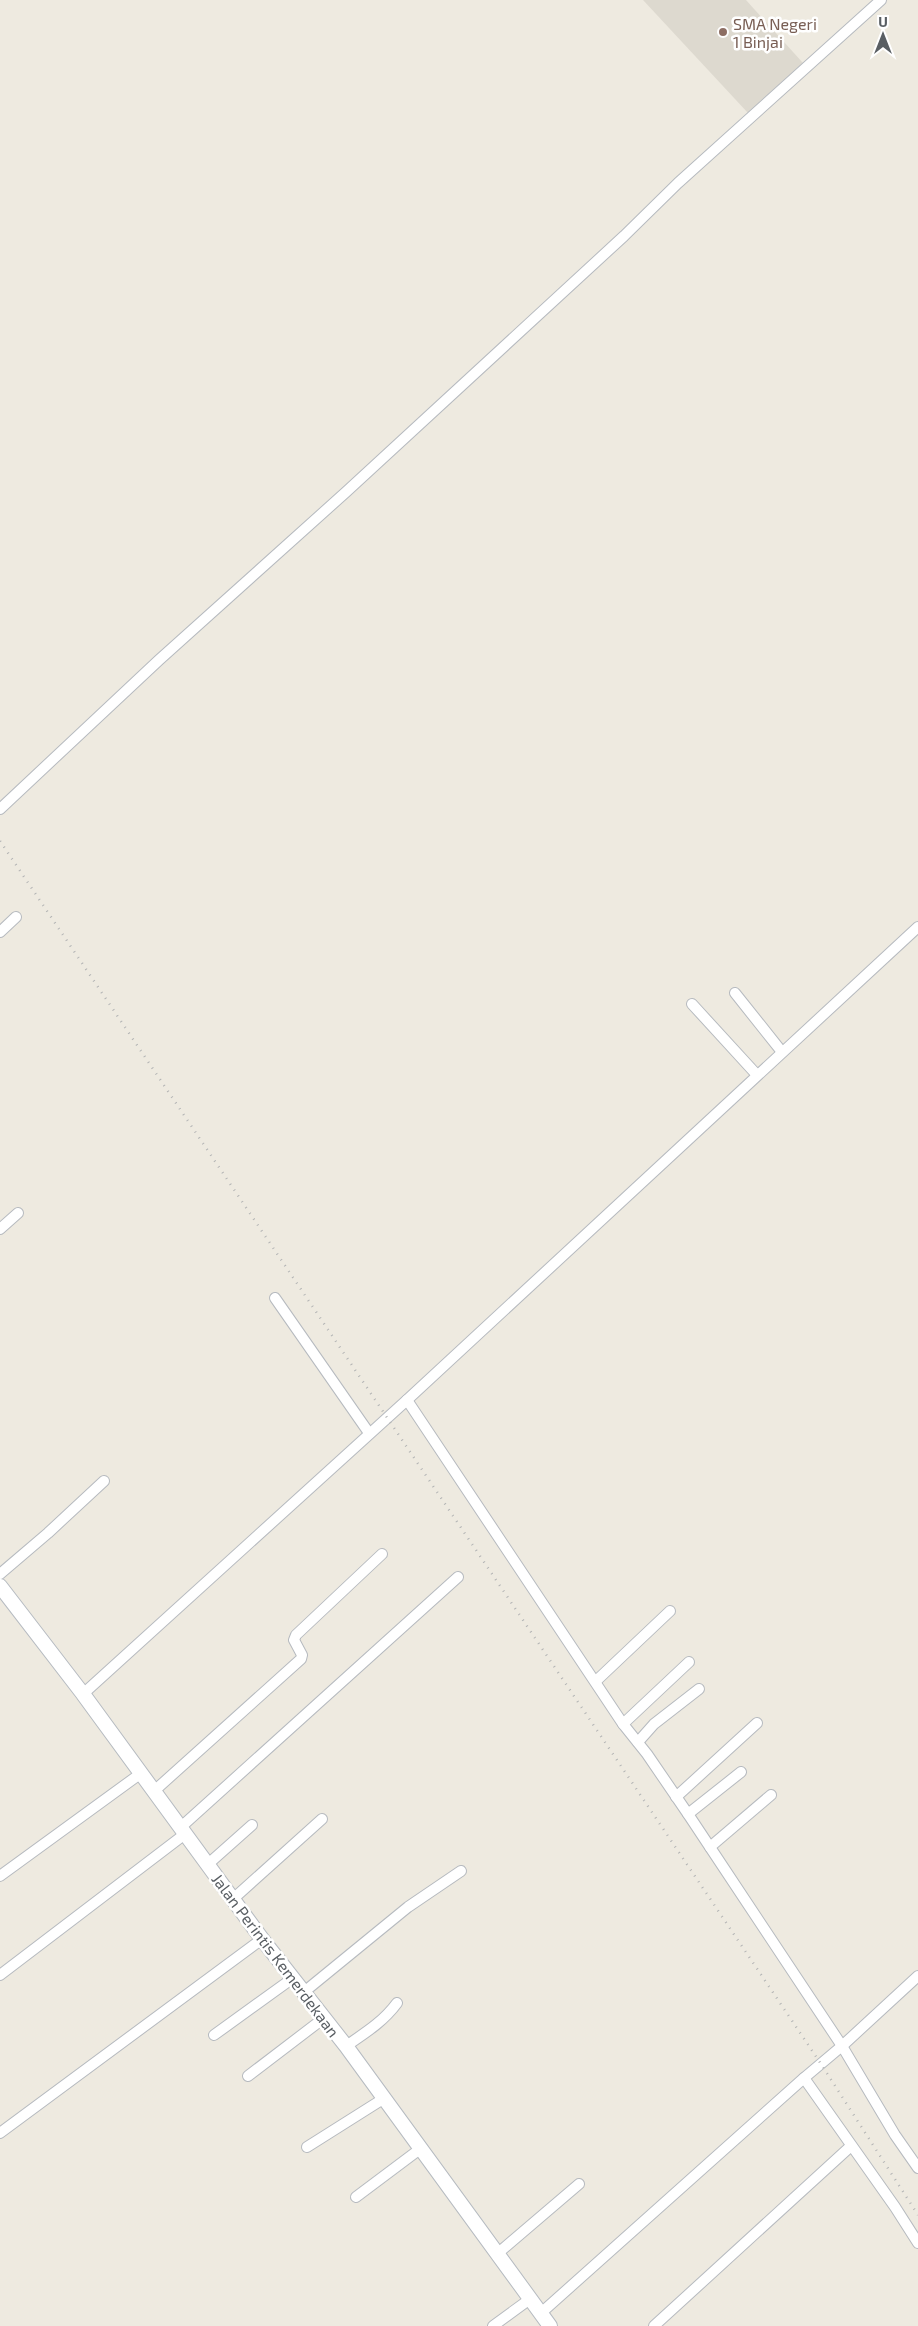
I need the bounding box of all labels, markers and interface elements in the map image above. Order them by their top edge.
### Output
north arrow [858,10,908,60]
text: U [878,13,888,30]
place label: SMA Negeri 1 Binjai [733,14,817,52]
marker: SMA Negeri 1 Binjai [717,26,729,38]
street label: Jalan Perintis Kemerdekaan [208,1870,344,2040]

